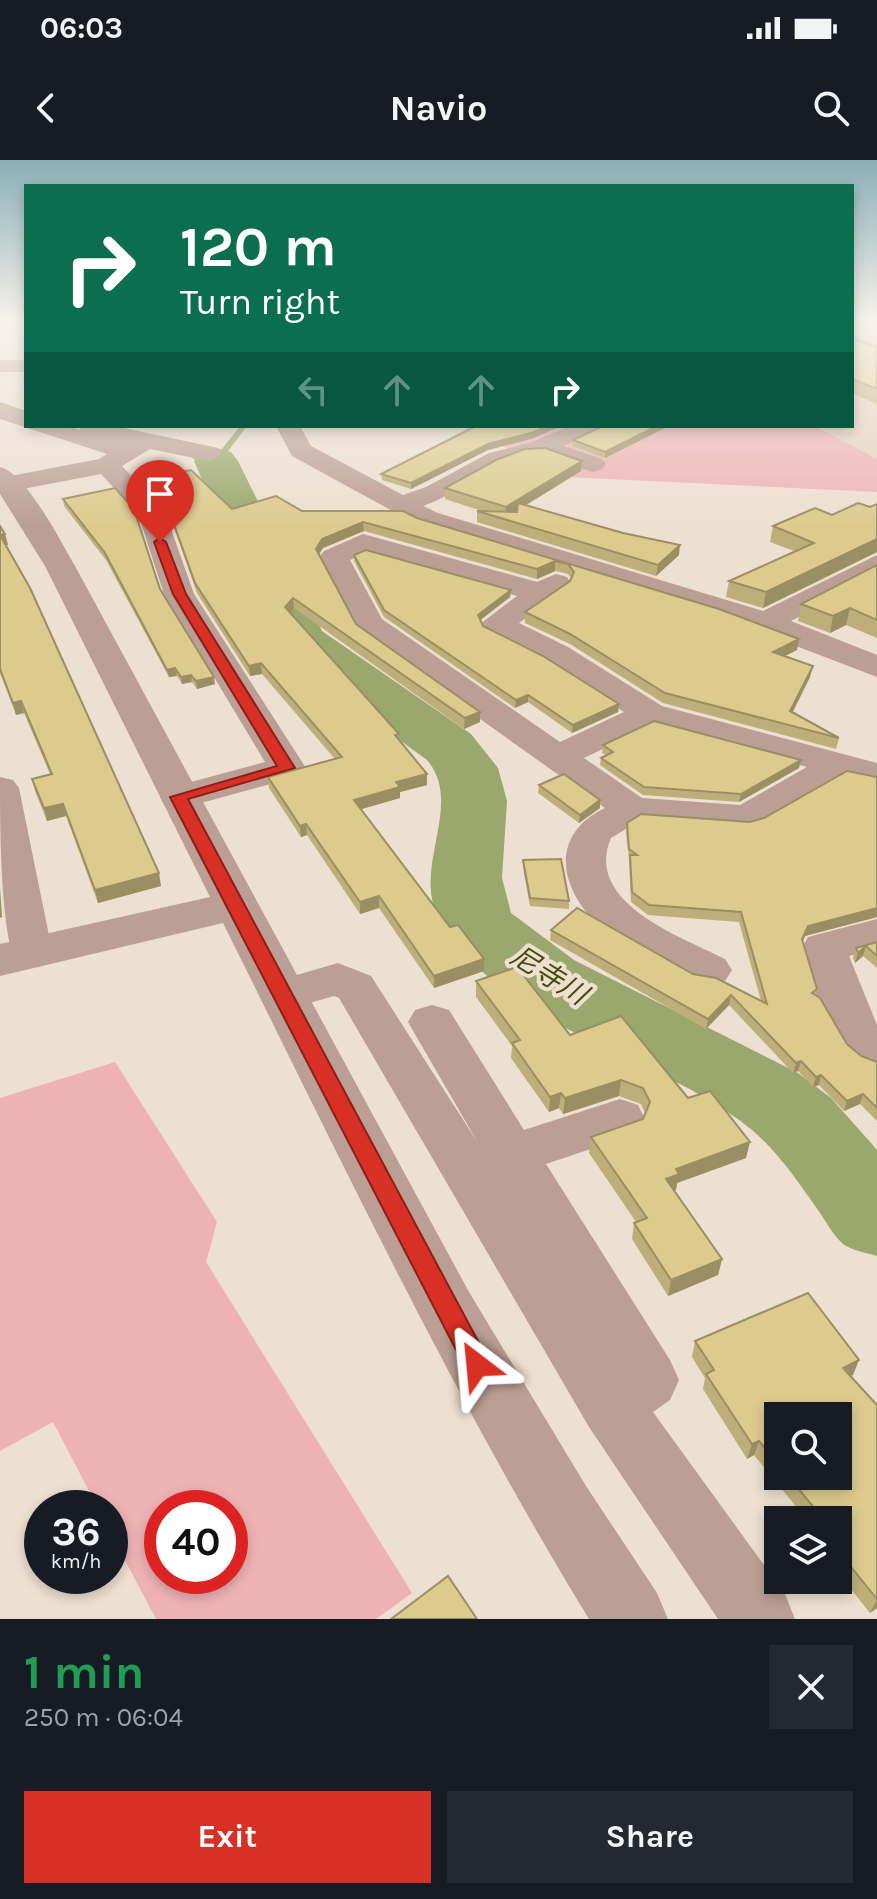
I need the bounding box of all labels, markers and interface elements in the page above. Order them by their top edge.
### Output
text: 06:03 [40,10,123,46]
icon: back [24,86,68,130]
icon: search [809,86,853,130]
text: Navio [390,87,487,129]
text: 120 m [180,214,337,279]
icon: right [48,216,152,320]
text: Turn right [180,281,340,323]
icon: left [291,368,335,412]
icon: ahead [375,368,419,412]
icon: ahead [459,368,503,412]
icon: right [543,368,587,412]
pin [126,460,194,542]
icon: arrive [138,472,182,516]
water label: 尼寺川 [505,939,596,1013]
position arrow [435,1323,519,1407]
map controls [764,1402,852,1594]
button: search [764,1402,852,1490]
speed limit sign: 40 [144,1490,248,1594]
button: layers [764,1506,852,1594]
text: 36 [51,1508,101,1555]
text: km/h [51,1550,101,1573]
text: 1 min [24,1644,144,1700]
button: close [769,1645,853,1729]
text: 250 m · 06:04 [24,1702,183,1733]
button: Exit [24,1791,431,1883]
button: Share [447,1791,853,1883]

